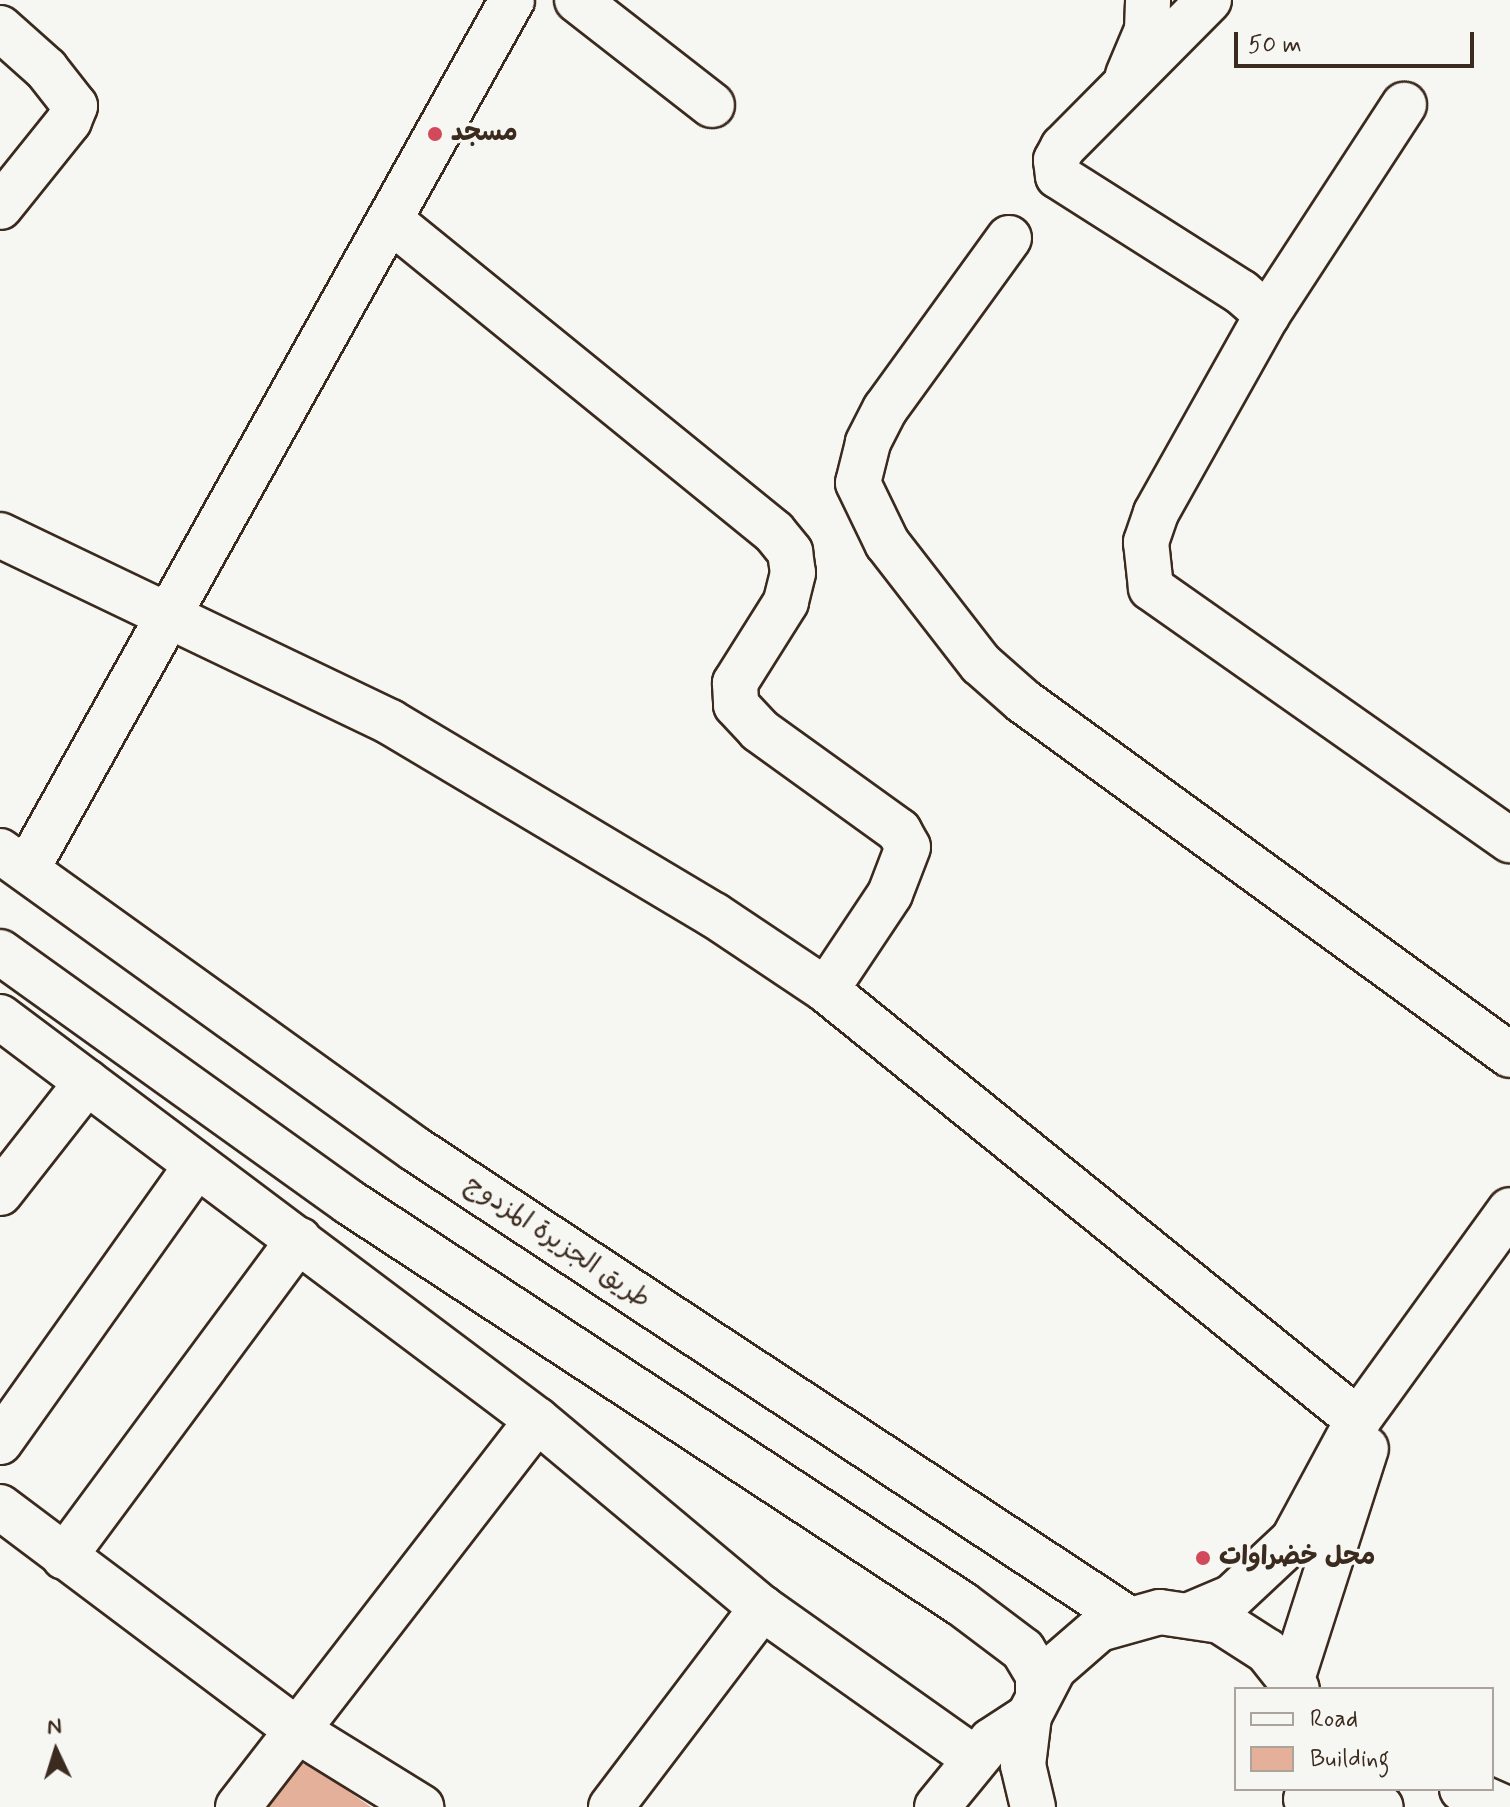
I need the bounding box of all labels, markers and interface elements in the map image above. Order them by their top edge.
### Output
scale bar [1238,16,1478,66]
text: 50 m [1248,30,1302,61]
place label: مسجد [451,118,518,150]
marker: مسجد [426,125,444,143]
street label: طريق الجزيرة المزدوج [458,1169,656,1317]
place label: محل خضراوات [1219,1542,1375,1574]
marker: محل خضراوات [1194,1549,1212,1567]
legend [1234,1687,1494,1791]
text: Road [1310,1704,1358,1735]
north arrow [16,1711,96,1791]
text: N [46,1713,63,1742]
text: Building [1310,1744,1390,1775]

